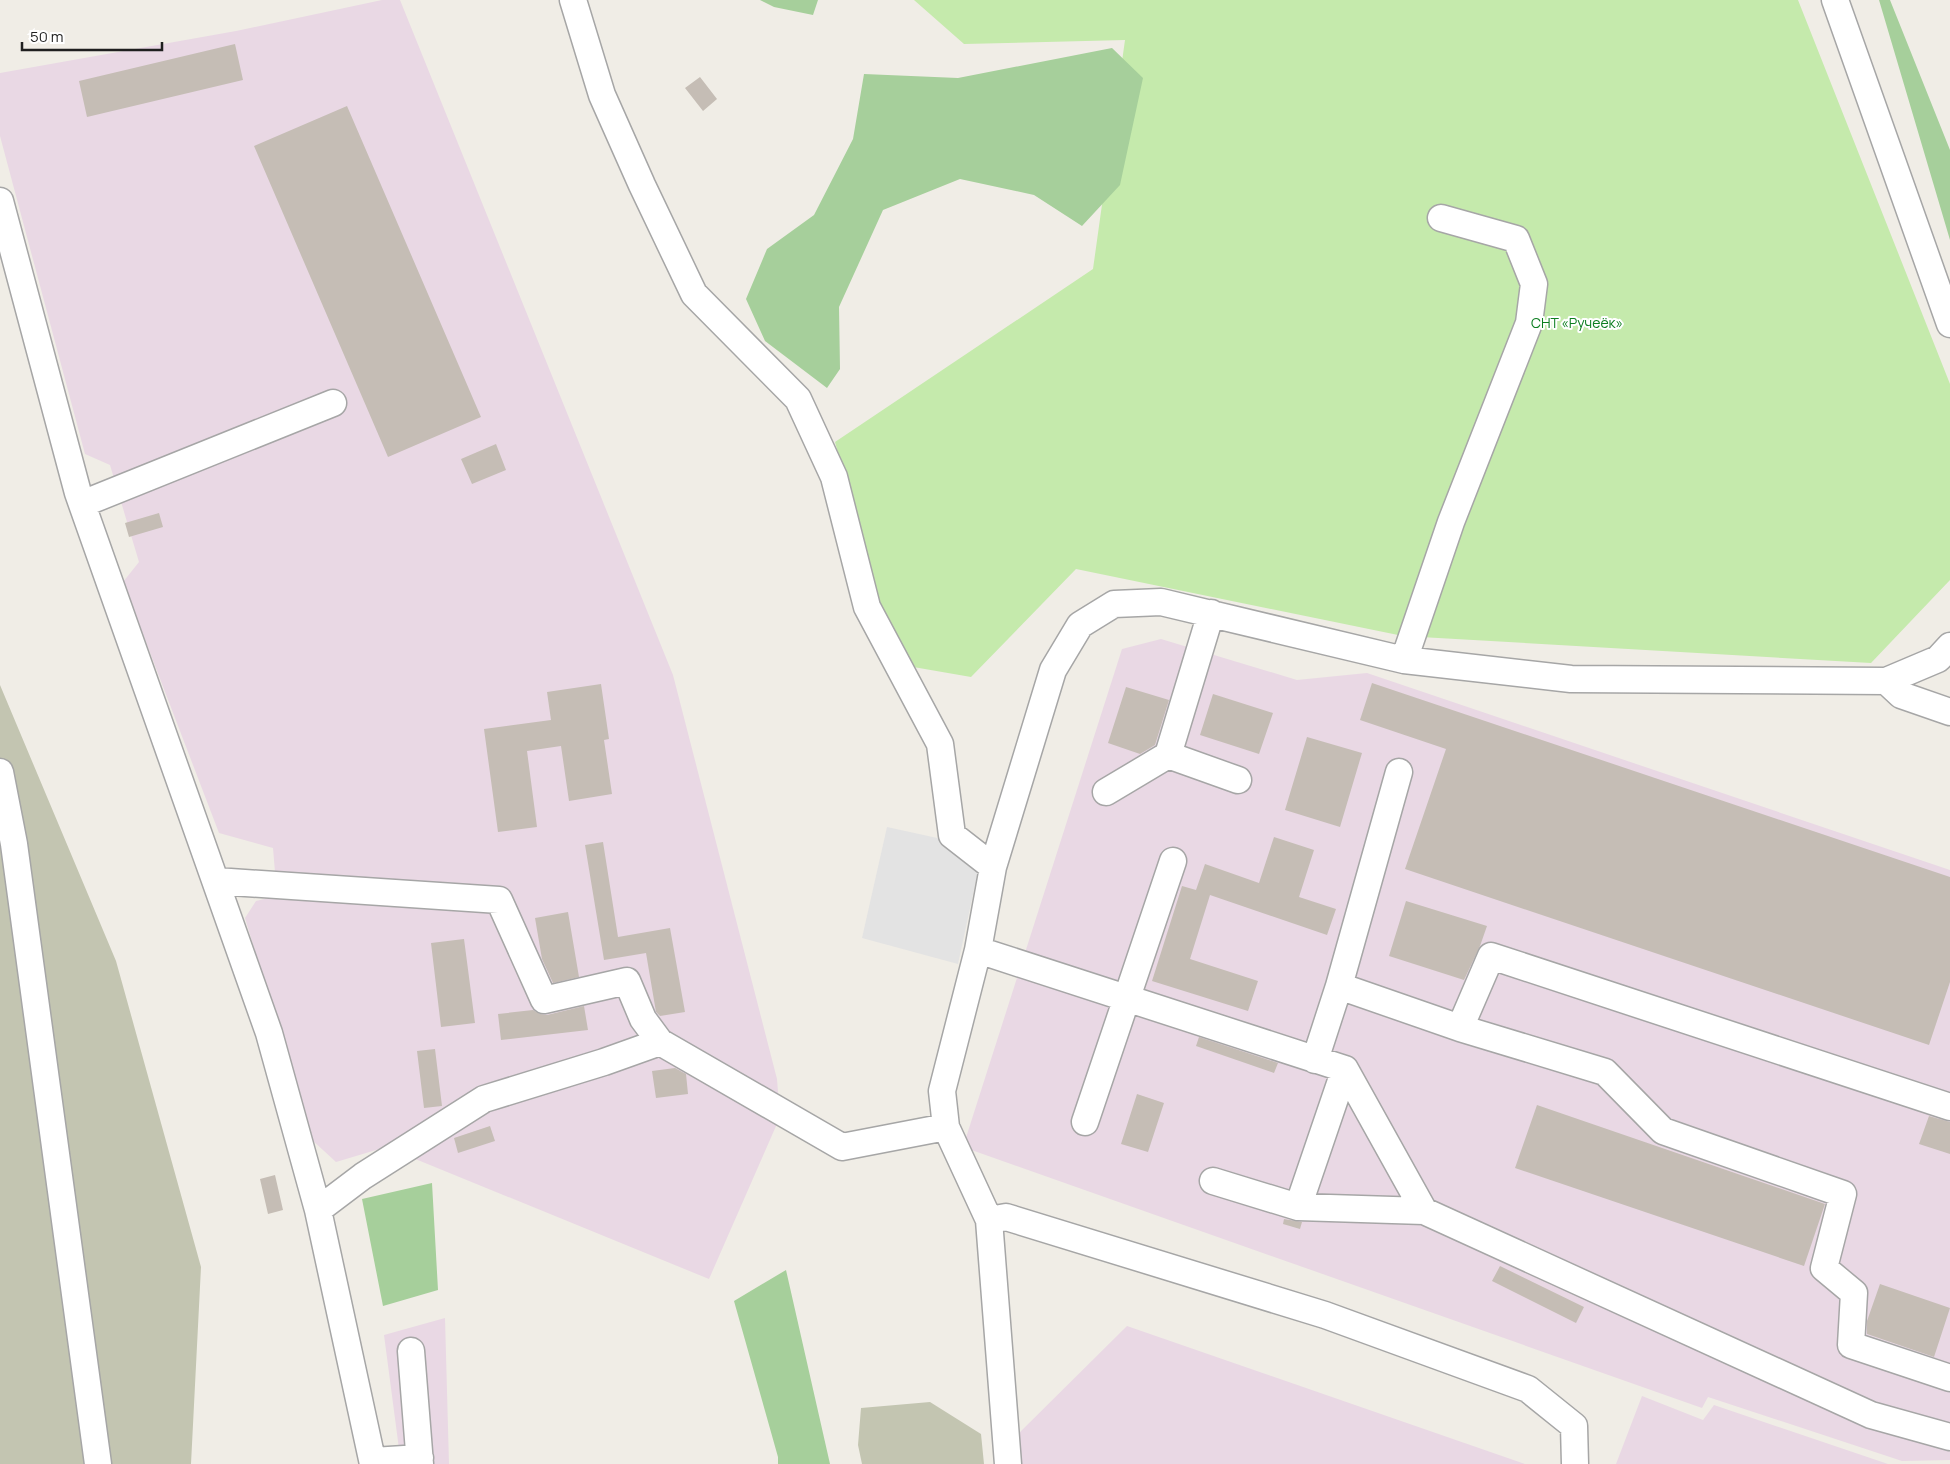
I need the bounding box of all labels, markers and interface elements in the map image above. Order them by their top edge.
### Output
scale bar [22,20,162,52]
text: 50 m [30,26,64,47]
park label: СНТ «Ручеёк» [1531,313,1623,332]

